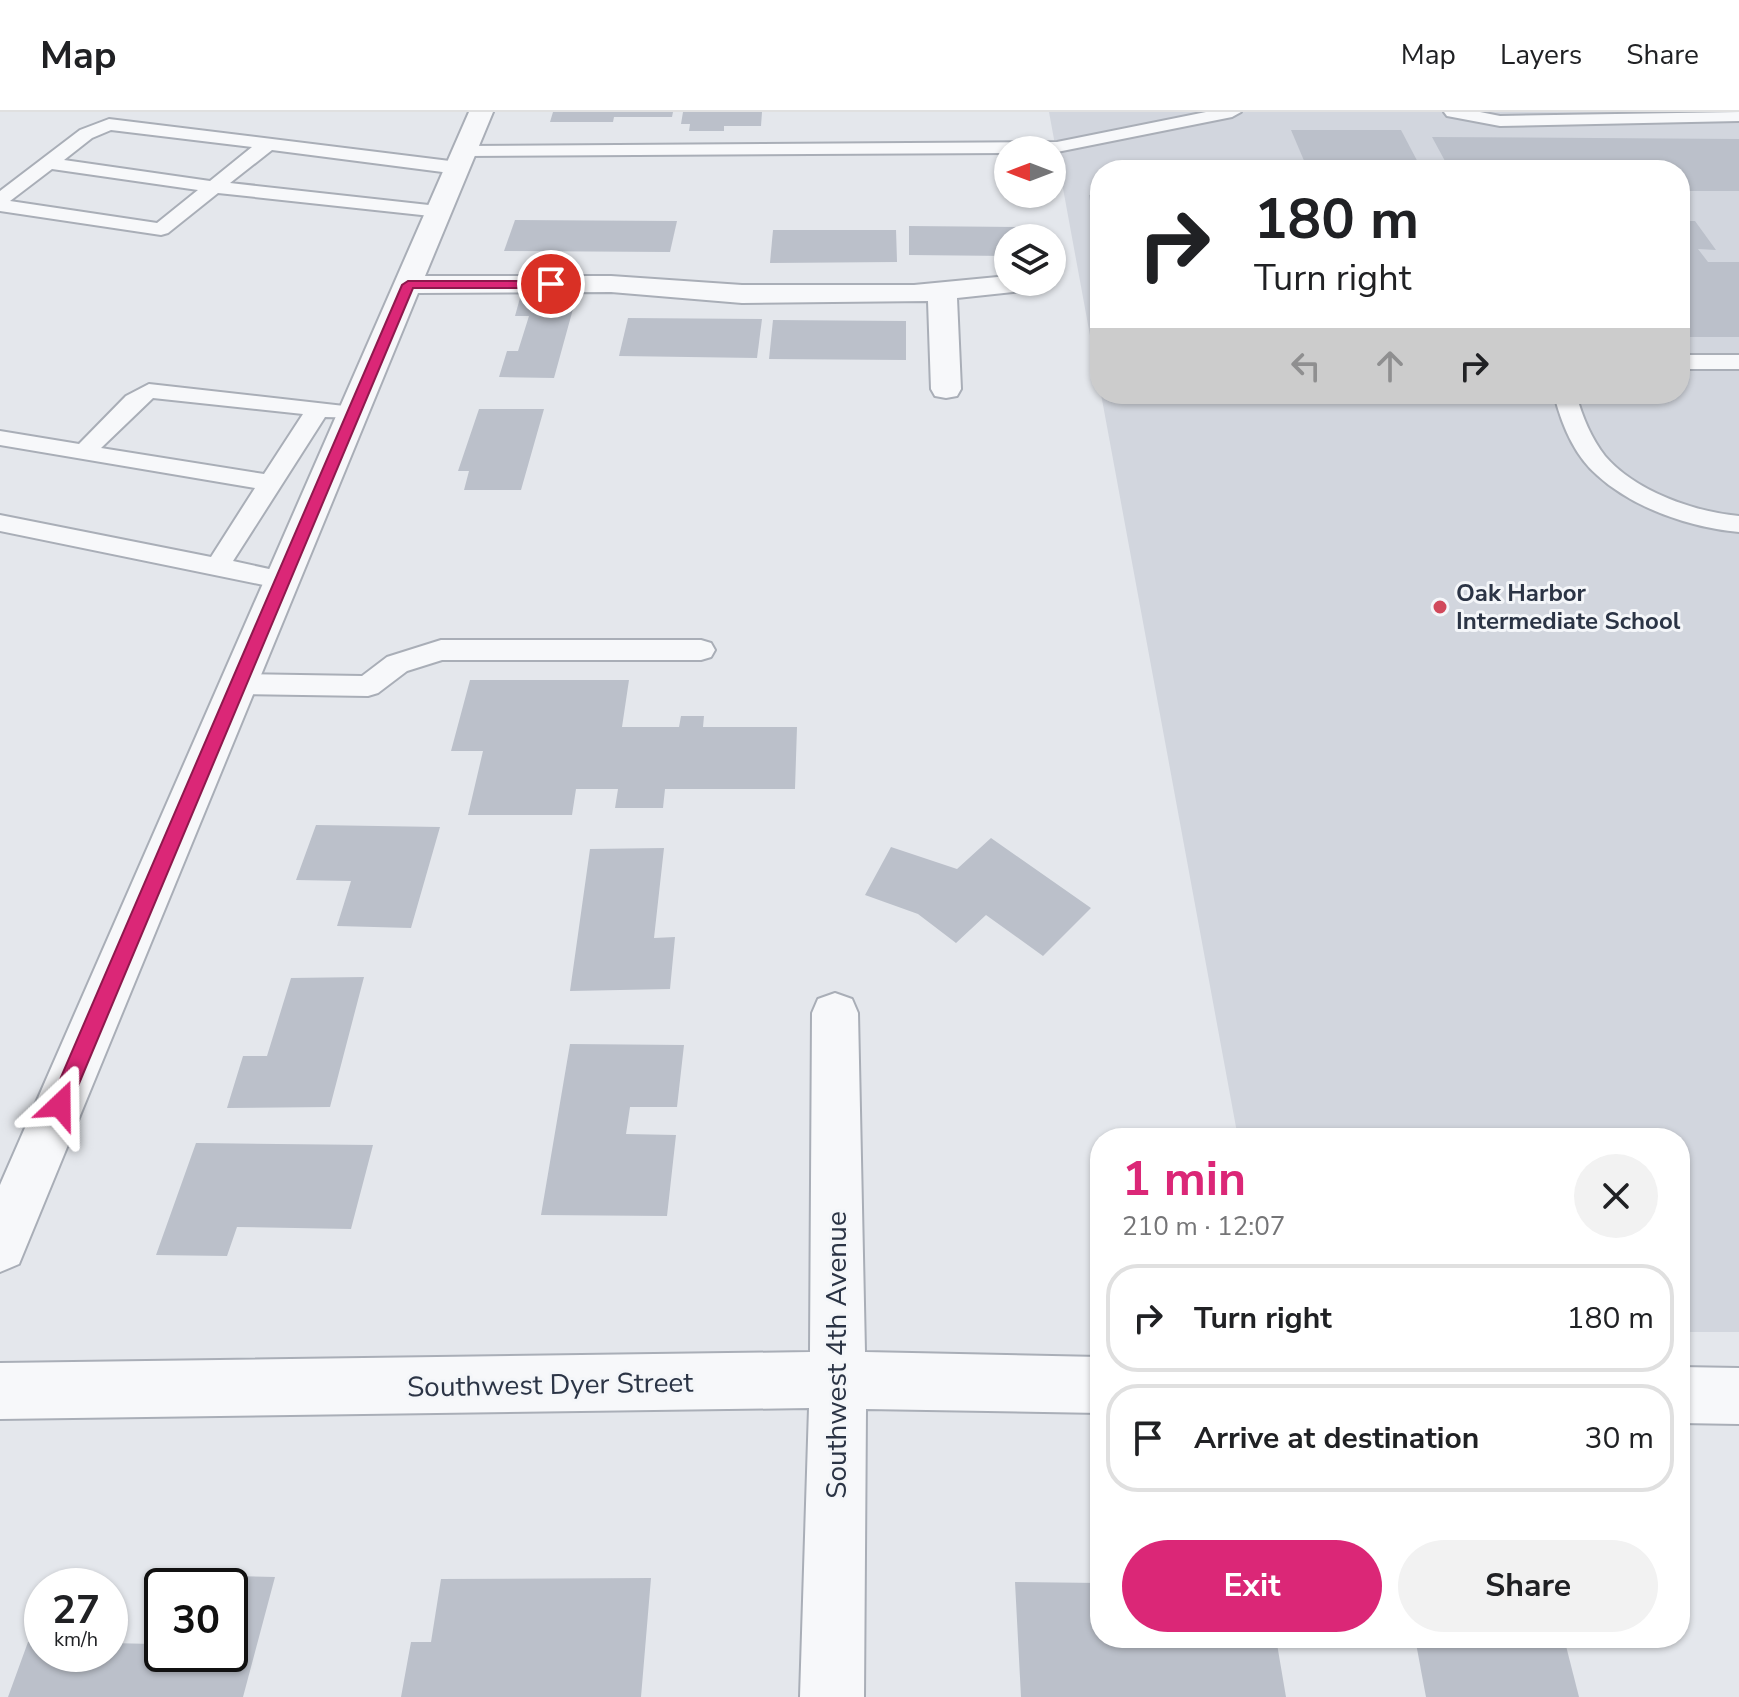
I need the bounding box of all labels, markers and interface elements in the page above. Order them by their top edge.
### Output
text: Map [40,30,117,81]
text: Map [1401,36,1456,74]
text: Layers [1500,36,1582,74]
text: Share [1626,36,1699,74]
north arrow [994,136,1066,208]
map controls [994,136,1066,296]
text: 180 m [1254,181,1419,258]
icon: right [1122,192,1226,296]
button: layers [994,224,1066,296]
pin [517,250,585,318]
text: Turn right [1254,254,1411,303]
icon: arrive [529,262,573,306]
icon: left [1284,344,1328,388]
icon: ahead [1368,344,1412,388]
icon: right [1452,344,1496,388]
place label: Oak Harbor Intermediate School [1456,577,1681,637]
marker: Oak Harbor Intermediate School [1431,598,1449,616]
position arrow [18,1063,102,1147]
text: 1 min [1122,1146,1246,1212]
button: close [1574,1154,1658,1238]
text: 210 m · 12:07 [1122,1209,1285,1244]
street label: Southwest 4th Avenue [818,1211,856,1499]
icon: right [1126,1296,1170,1340]
text: Turn right [1194,1298,1332,1339]
text: 180 m [1567,1298,1654,1339]
street label: Southwest Dyer Street [407,1364,694,1406]
icon: arrive [1126,1416,1170,1460]
text: Arrive at destination [1194,1418,1479,1459]
text: 30 m [1585,1418,1654,1459]
button: Exit [1122,1540,1382,1632]
button: Share [1398,1540,1658,1632]
speed limit sign: 30 [144,1568,248,1672]
text: 27 [52,1583,100,1637]
text: km/h [54,1626,98,1653]

